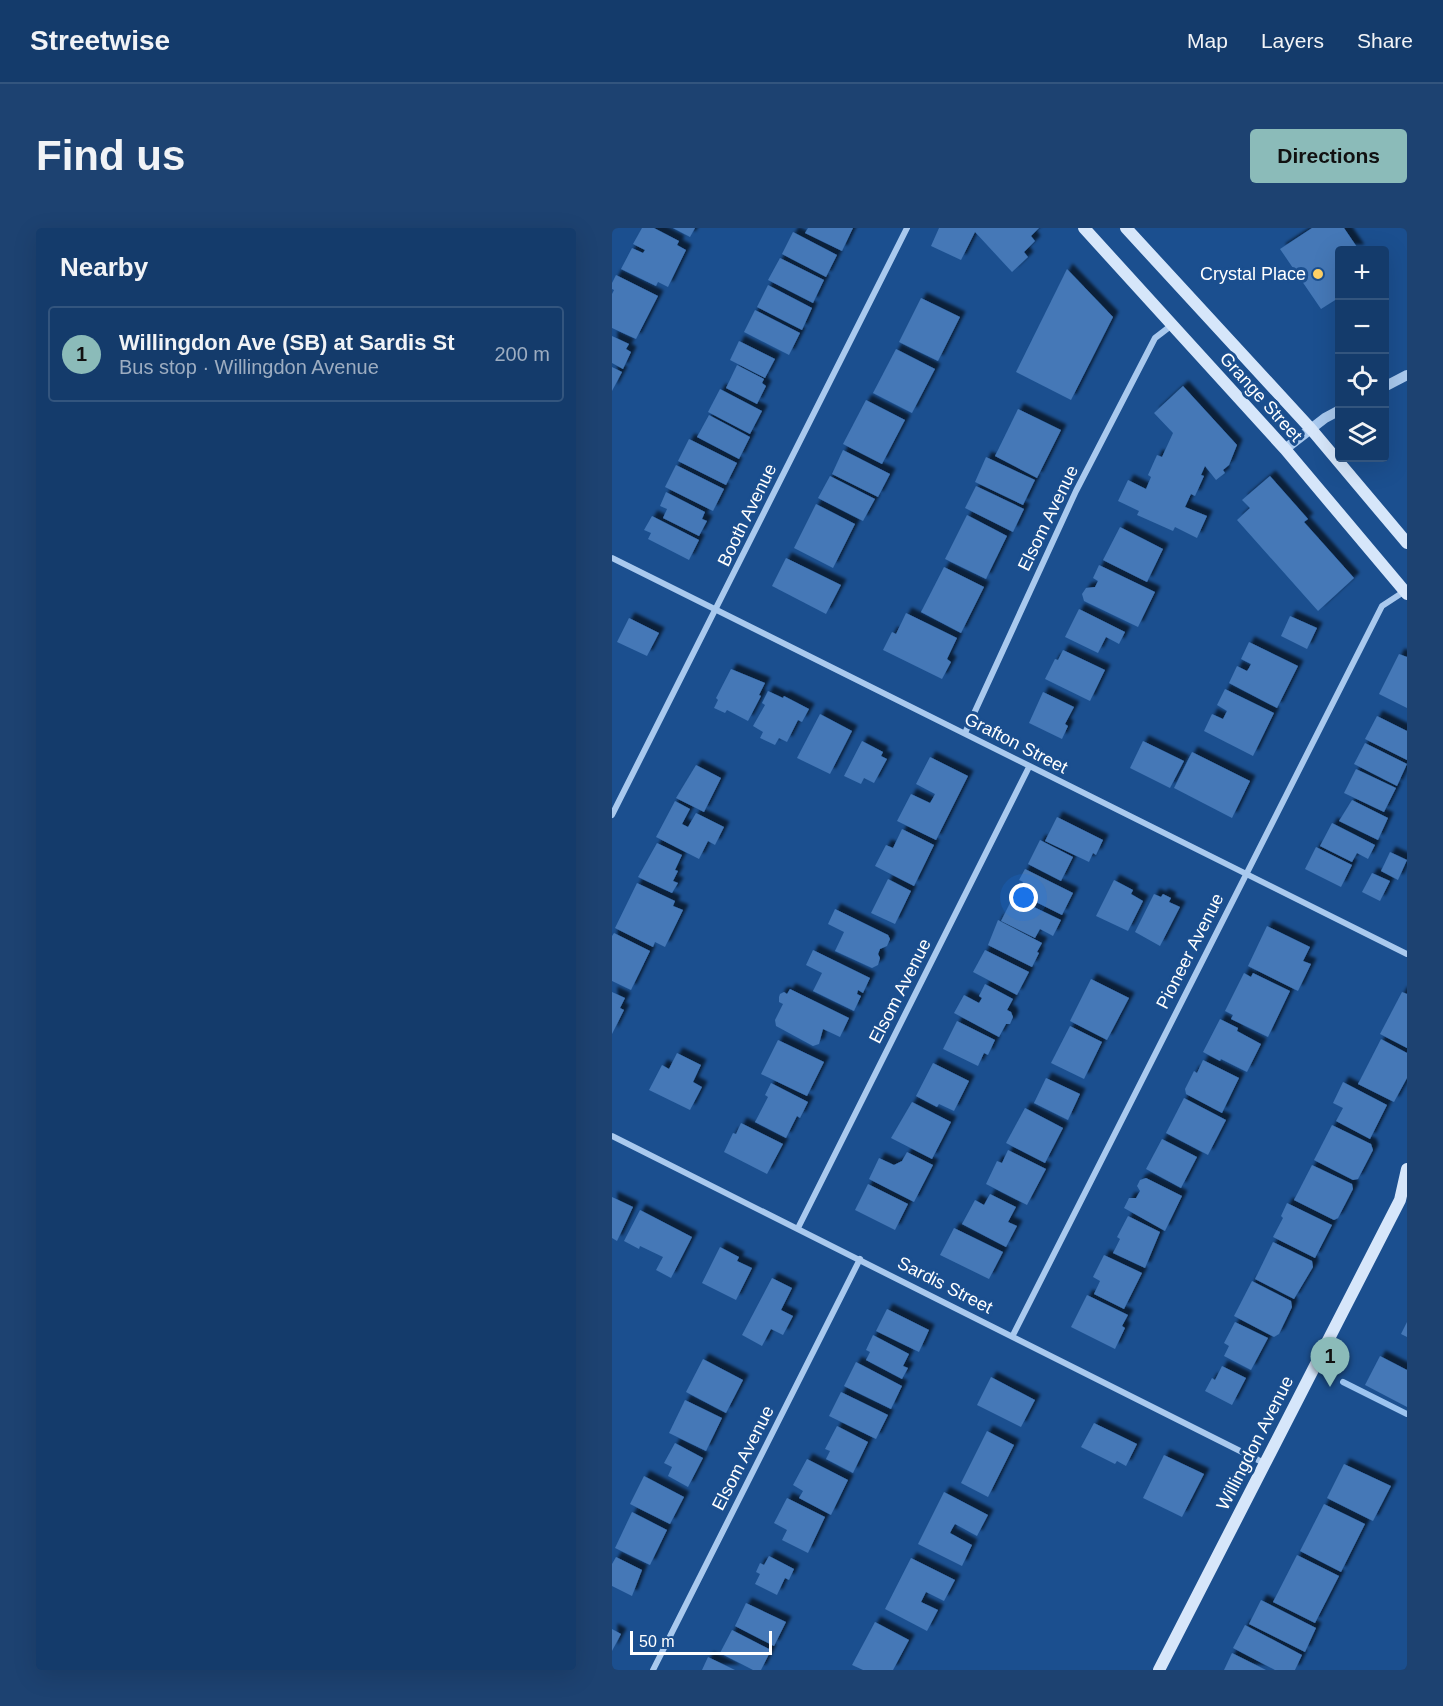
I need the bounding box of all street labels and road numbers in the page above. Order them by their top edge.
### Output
street label: Grange Street [1216,348,1306,446]
street label: Booth Avenue [714,460,780,570]
street label: Elsom Avenue [1014,462,1082,574]
street label: Grafton Street [961,708,1071,778]
street label: Pioneer Avenue [1152,890,1228,1012]
street label: Elsom Avenue [865,935,935,1047]
street label: Sardis Street [894,1252,996,1318]
street label: Willingdon Avenue [1213,1373,1297,1513]
street label: Elsom Avenue [708,1402,778,1514]

